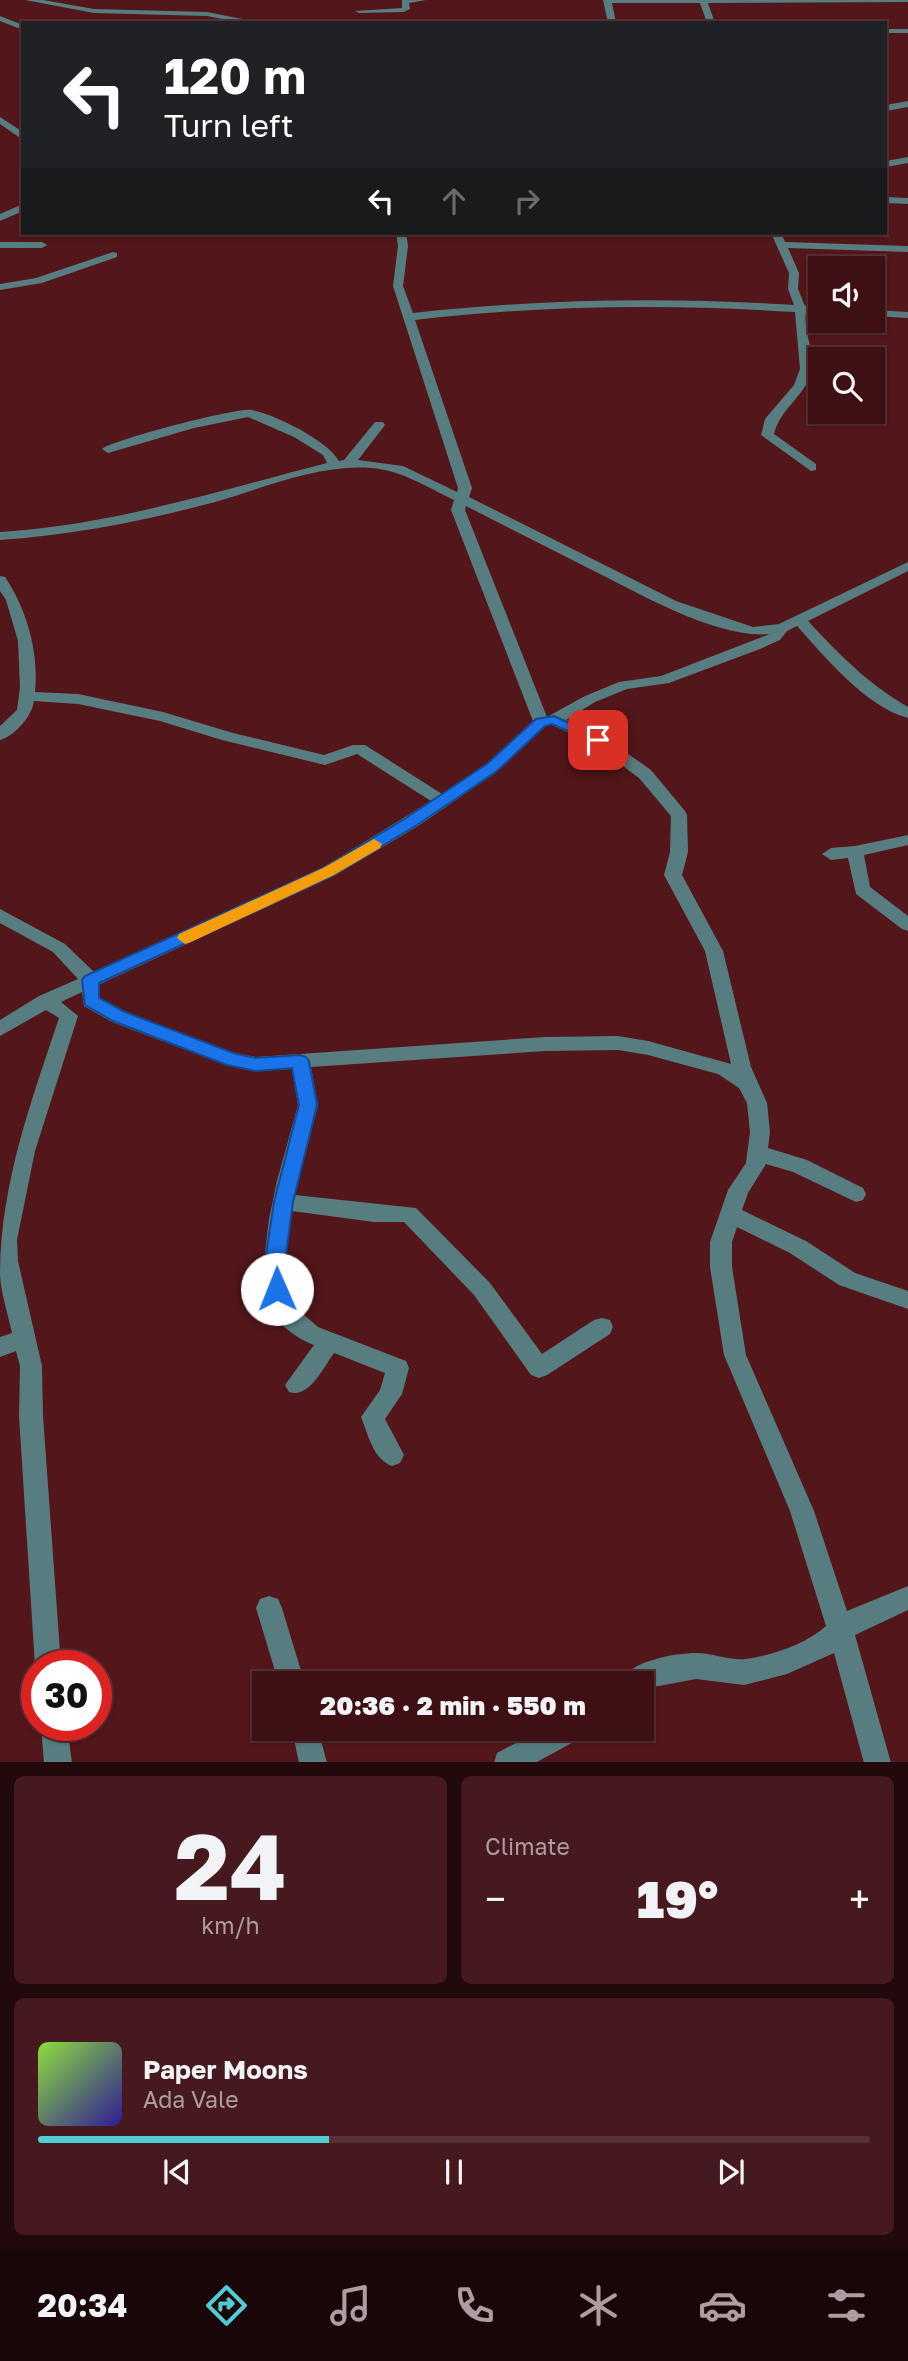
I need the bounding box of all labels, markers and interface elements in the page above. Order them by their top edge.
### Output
text: 120 m [164,46,306,105]
icon: left [49,49,140,140]
text: Turn left [164,106,293,144]
icon: left [362,182,400,220]
icon: ahead [435,182,473,220]
icon: right [508,182,546,220]
map controls [808,256,885,424]
button: sound [808,256,885,333]
button: search [808,347,885,424]
pin [568,710,628,770]
icon: arrive [579,721,617,759]
position arrow [240,1252,314,1326]
speed limit sign: 30 [21,1650,112,1741]
text: 20:36 · 2 min · 550 m [320,1690,586,1721]
text: 24 [174,1811,287,1920]
text: Climate [485,1832,570,1860]
text: 19° [637,1867,718,1929]
text: − [485,1876,506,1921]
text: + [849,1876,870,1921]
text: km/h [201,1911,260,1939]
text: Paper Moons [143,2054,308,2085]
text: Ada Vale [143,2085,239,2113]
icon: previous [158,2153,196,2191]
icon: pause [435,2153,473,2191]
icon: next [712,2153,750,2191]
icon: directions [202,2281,251,2330]
icon: music [326,2281,375,2330]
icon: phone [450,2281,499,2330]
icon: climate [574,2281,623,2330]
icon: car [698,2281,747,2330]
icon: filters [822,2281,871,2330]
text: 20:34 [37,2286,128,2324]

